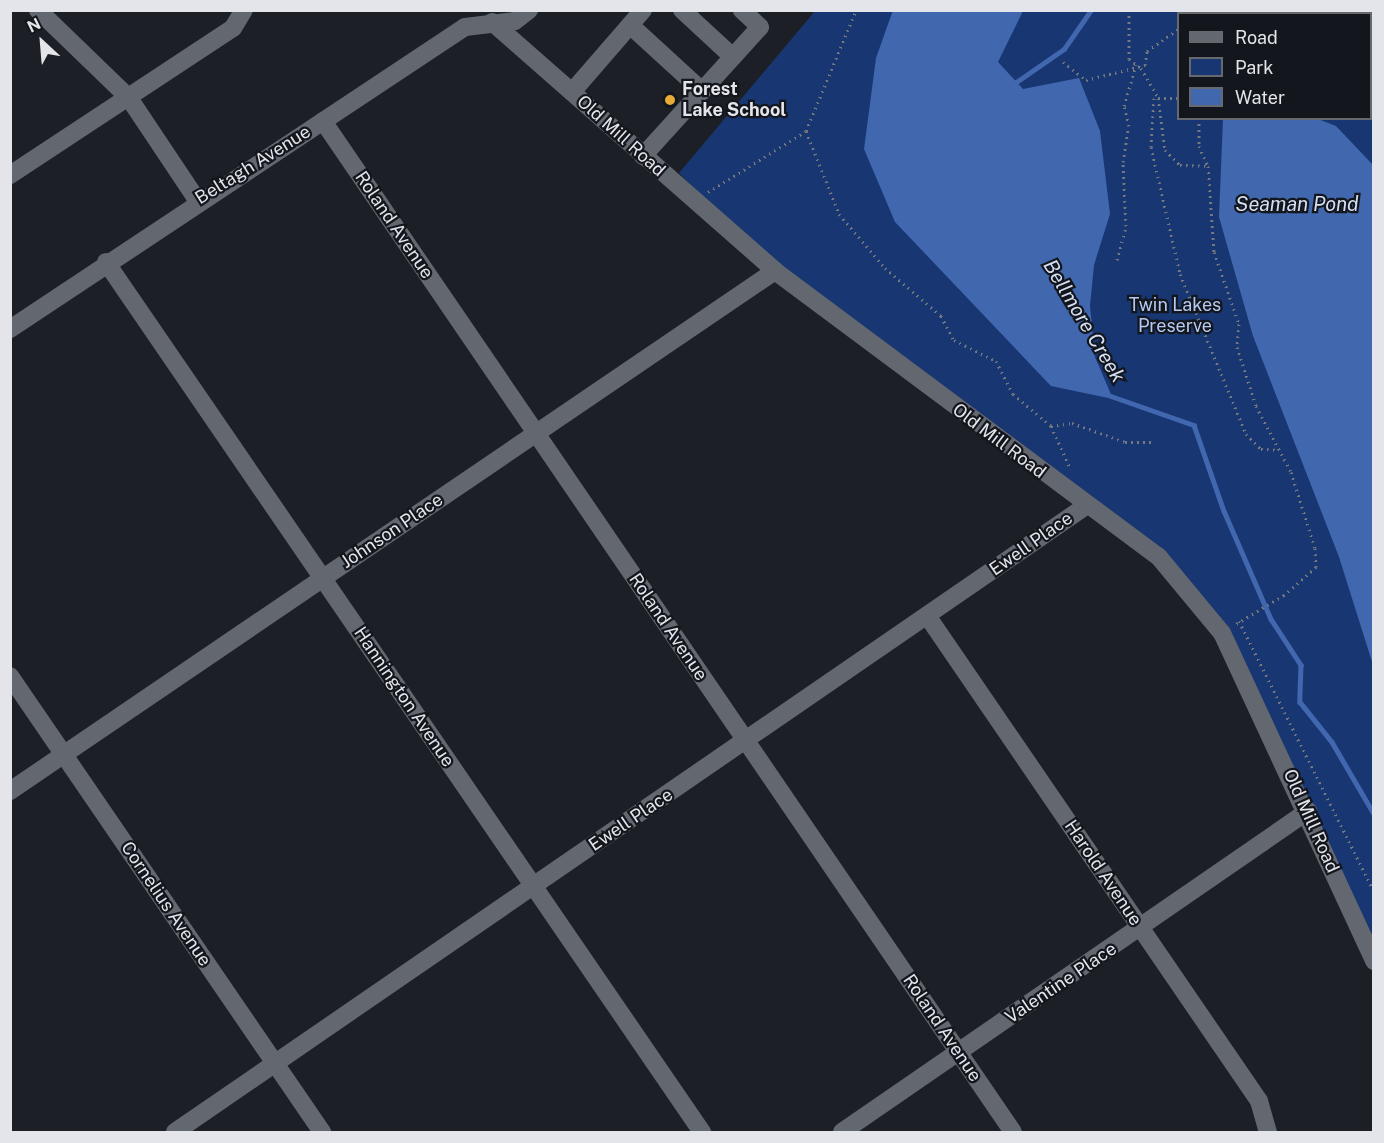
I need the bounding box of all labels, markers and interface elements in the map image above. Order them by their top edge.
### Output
north arrow [12,12,72,72]
legend [1177,12,1372,120]
text: N [24,14,44,37]
text: Road [1235,27,1278,48]
text: Park [1235,57,1273,78]
place label: Forest Lake School [682,79,786,122]
text: Water [1235,87,1285,108]
street label: Old Mill Road [572,91,670,181]
marker: Forest Lake School [663,93,677,107]
street label: Beltagh Avenue [191,121,315,209]
street label: Roland Avenue [350,167,438,283]
water label: Seaman Pond [1235,192,1359,216]
water label: Bellmore Creek [1038,255,1130,387]
park label: Twin Lakes Preserve [1129,295,1221,338]
street label: Old Mill Road [948,399,1050,483]
street label: Johnson Place [337,489,447,573]
street label: Ewell Place [985,507,1077,581]
street label: Roland Avenue [624,569,712,685]
street label: Hannington Avenue [349,623,459,771]
street label: Old Mill Road [1278,766,1344,876]
street label: Ewell Place [585,784,677,856]
street label: Harold Avenue [1060,816,1146,930]
street label: Cornelius Avenue [116,838,216,970]
street label: Valentine Place [1001,938,1121,1028]
street label: Roland Avenue [898,970,986,1086]

